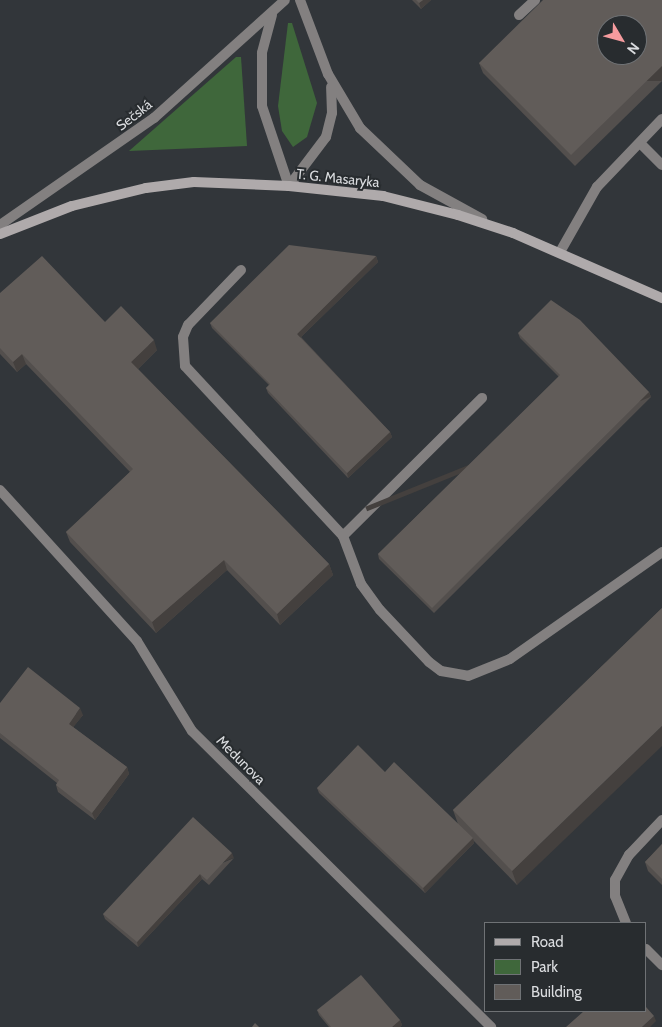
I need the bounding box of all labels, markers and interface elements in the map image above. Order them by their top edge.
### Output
north arrow [597,15,647,65]
text: N [623,39,643,58]
street label: Sečská [113,96,155,134]
street label: T. G. Masaryka [296,165,380,191]
street label: Medunova [213,732,269,788]
legend [484,922,647,1012]
text: Road [531,933,564,951]
text: Park [531,958,558,976]
text: Building [531,983,582,1001]

